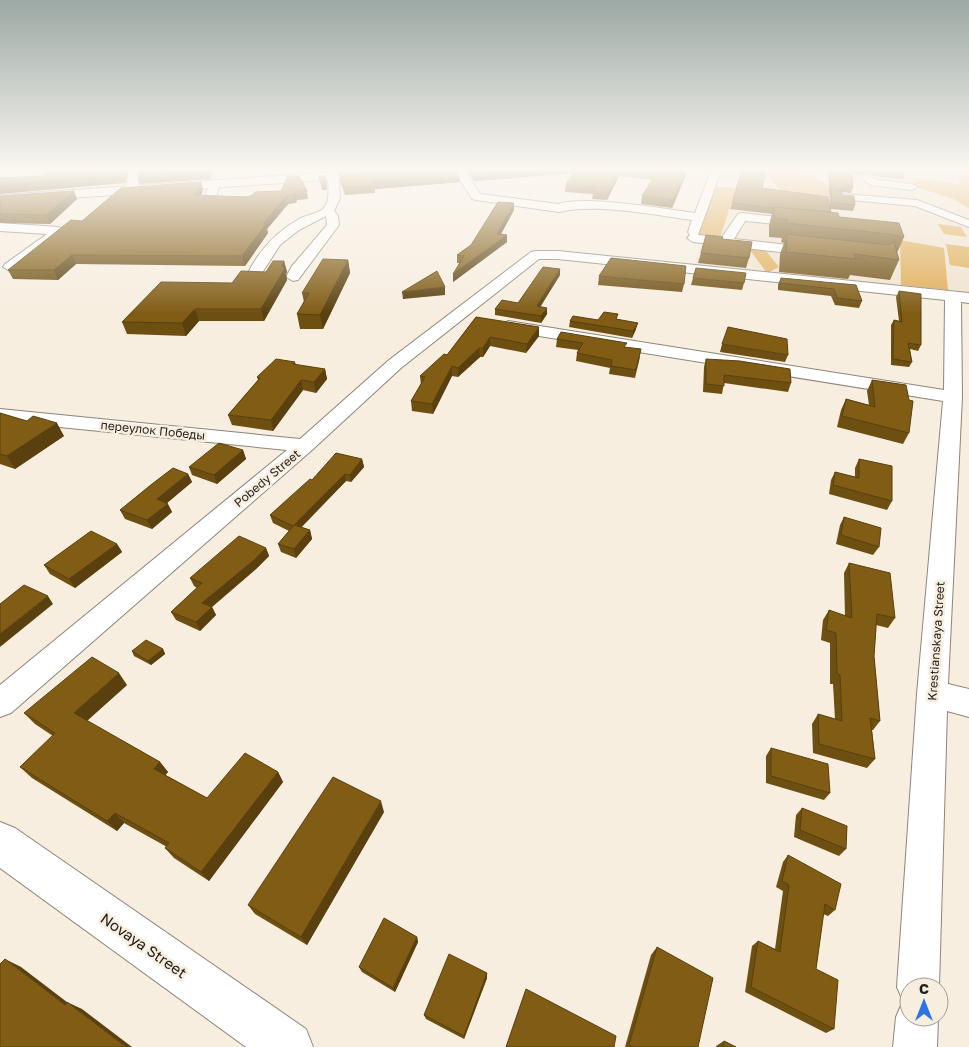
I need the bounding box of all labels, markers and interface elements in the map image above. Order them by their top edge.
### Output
street label: переулок Победы [100,417,206,443]
street label: Pobedy Street [231,446,303,510]
street label: Krestianskaya Street [924,581,948,701]
street label: Novaya Street [98,909,190,981]
north arrow [899,977,949,1027]
text: С [919,980,929,997]

